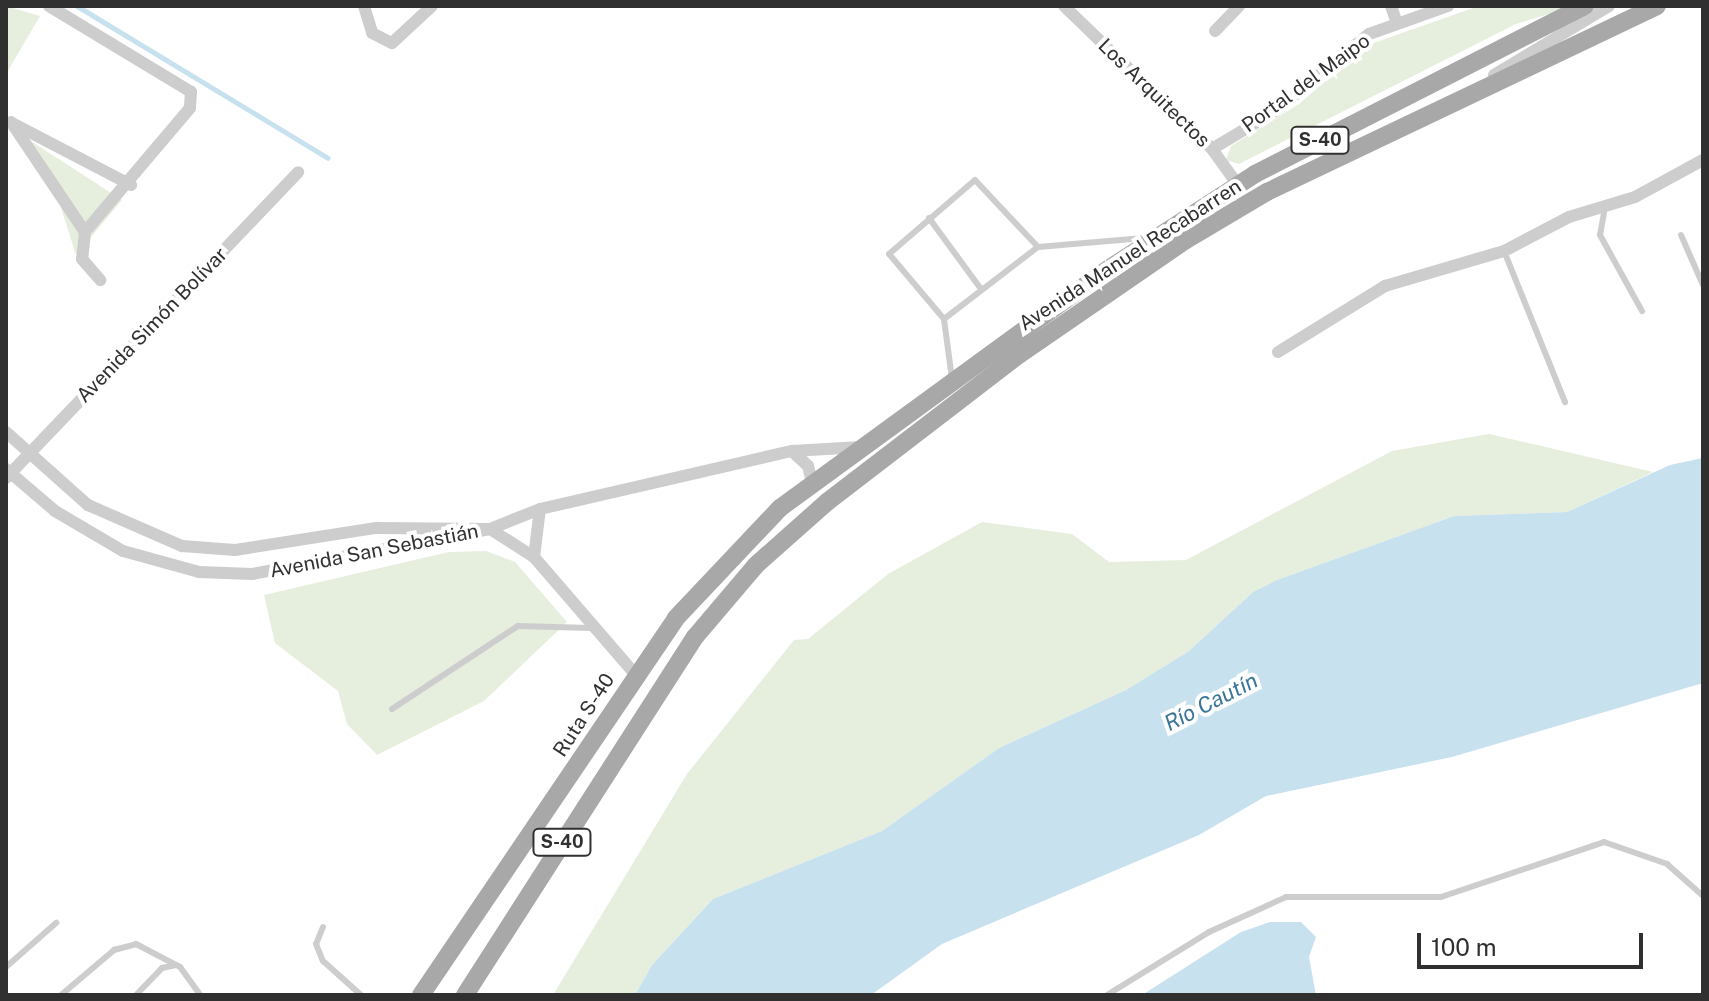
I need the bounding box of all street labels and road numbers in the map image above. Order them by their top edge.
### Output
street label: Portal del Maipo [1237,29,1375,137]
street label: Los Arquitectos [1093,34,1215,152]
road number: S-40 [1290,126,1350,154]
street label: Avenida Manuel Recabarren [1014,174,1246,336]
street label: Avenida Simón Bolívar [72,242,232,408]
street label: Avenida San Sebastián [268,519,480,583]
street label: Ruta S-40 [548,669,620,761]
road number: S-40 [532,828,592,856]

